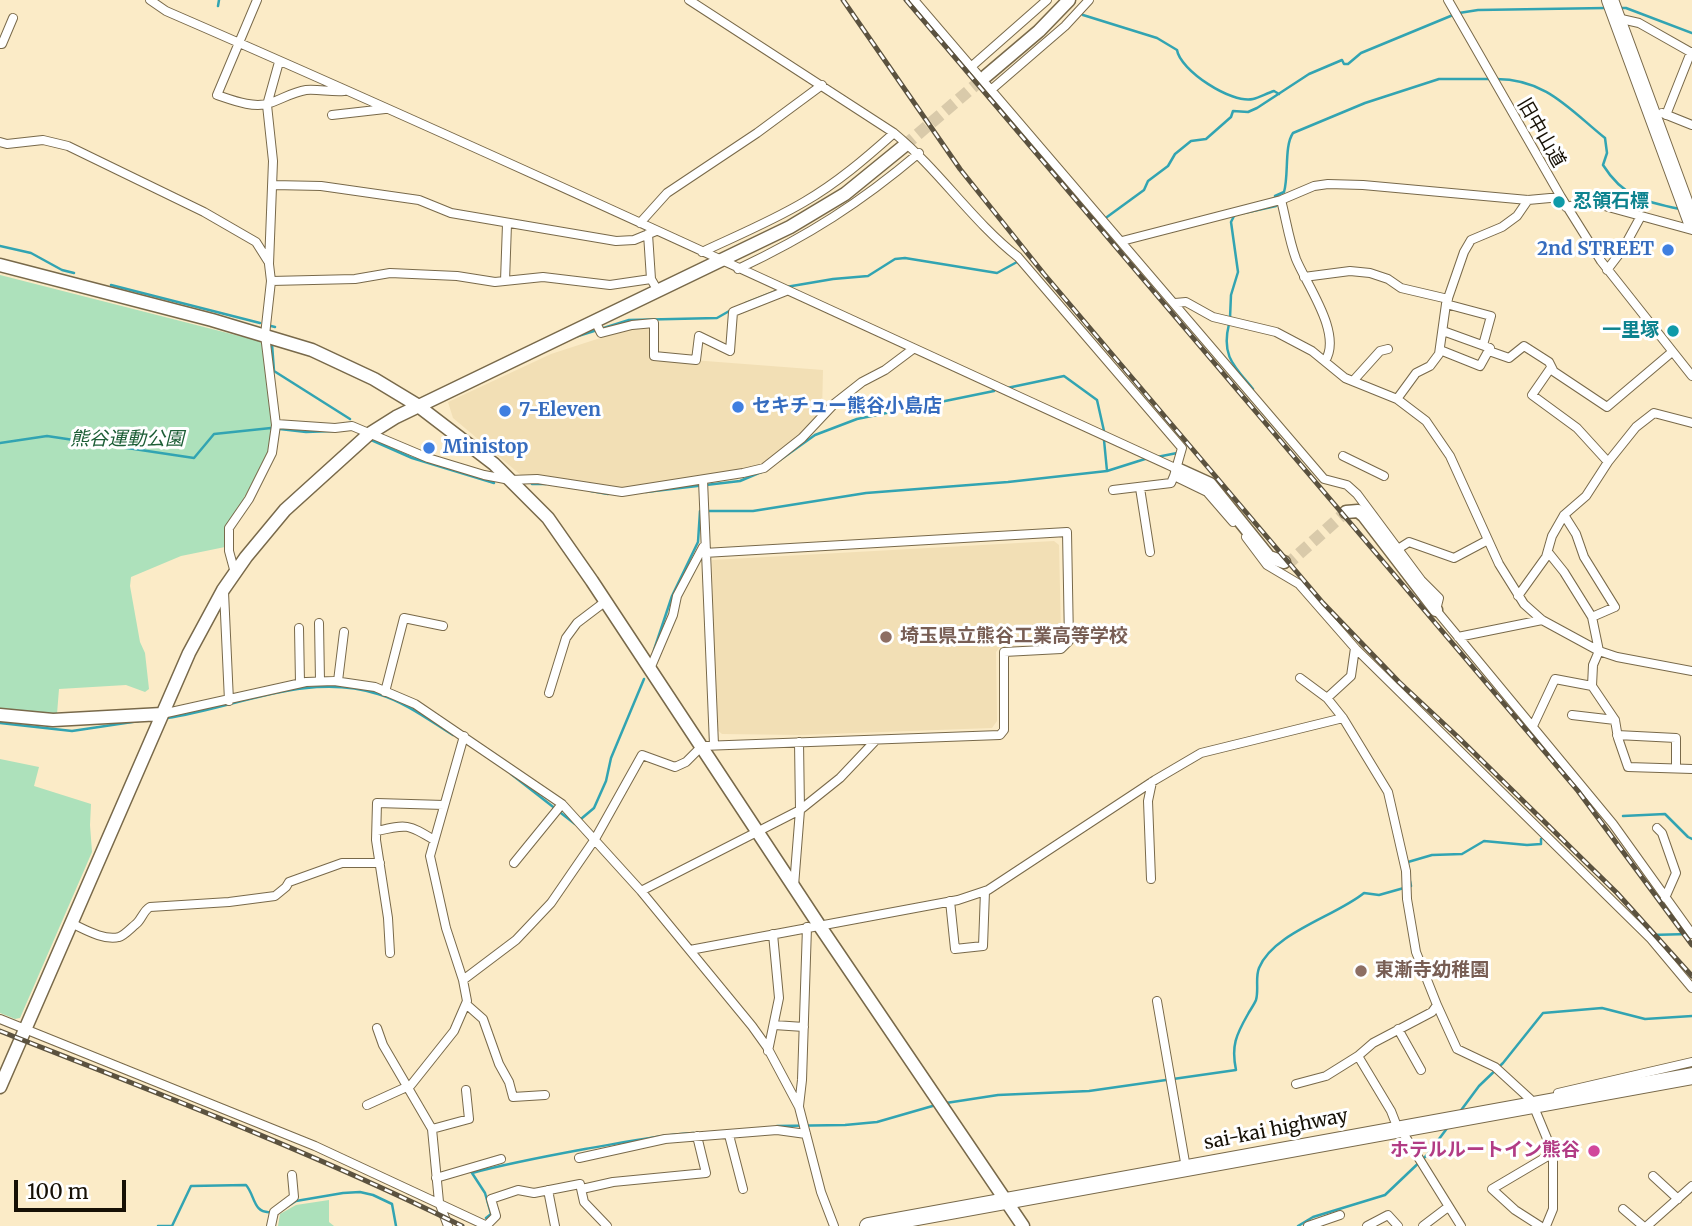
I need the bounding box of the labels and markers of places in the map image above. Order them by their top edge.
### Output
place label: 忍領石標 [1573,191,1649,213]
marker: 忍領石標 [1551,194,1567,210]
place label: 2nd STREET [1537,239,1654,261]
marker: 2nd STREET [1660,242,1676,258]
place label: 一里塚 [1602,320,1659,342]
marker: 一里塚 [1665,323,1681,339]
place label: セキチュー熊谷小島店 [752,396,942,418]
marker: セキチュー熊谷小島店 [730,399,746,415]
place label: 7-Eleven [519,400,601,422]
marker: 7-Eleven [497,403,513,419]
place label: Ministop [443,437,528,459]
marker: Ministop [421,440,437,456]
place label: 埼玉県立熊谷工業高等学校 [900,626,1128,648]
marker: 埼玉県立熊谷工業高等学校 [878,629,894,645]
place label: 東漸寺幼稚園 [1375,960,1489,982]
marker: 東漸寺幼稚園 [1353,963,1369,979]
place label: ホテルルートイン熊谷 [1390,1140,1580,1162]
marker: ホテルルートイン熊谷 [1586,1143,1602,1159]

